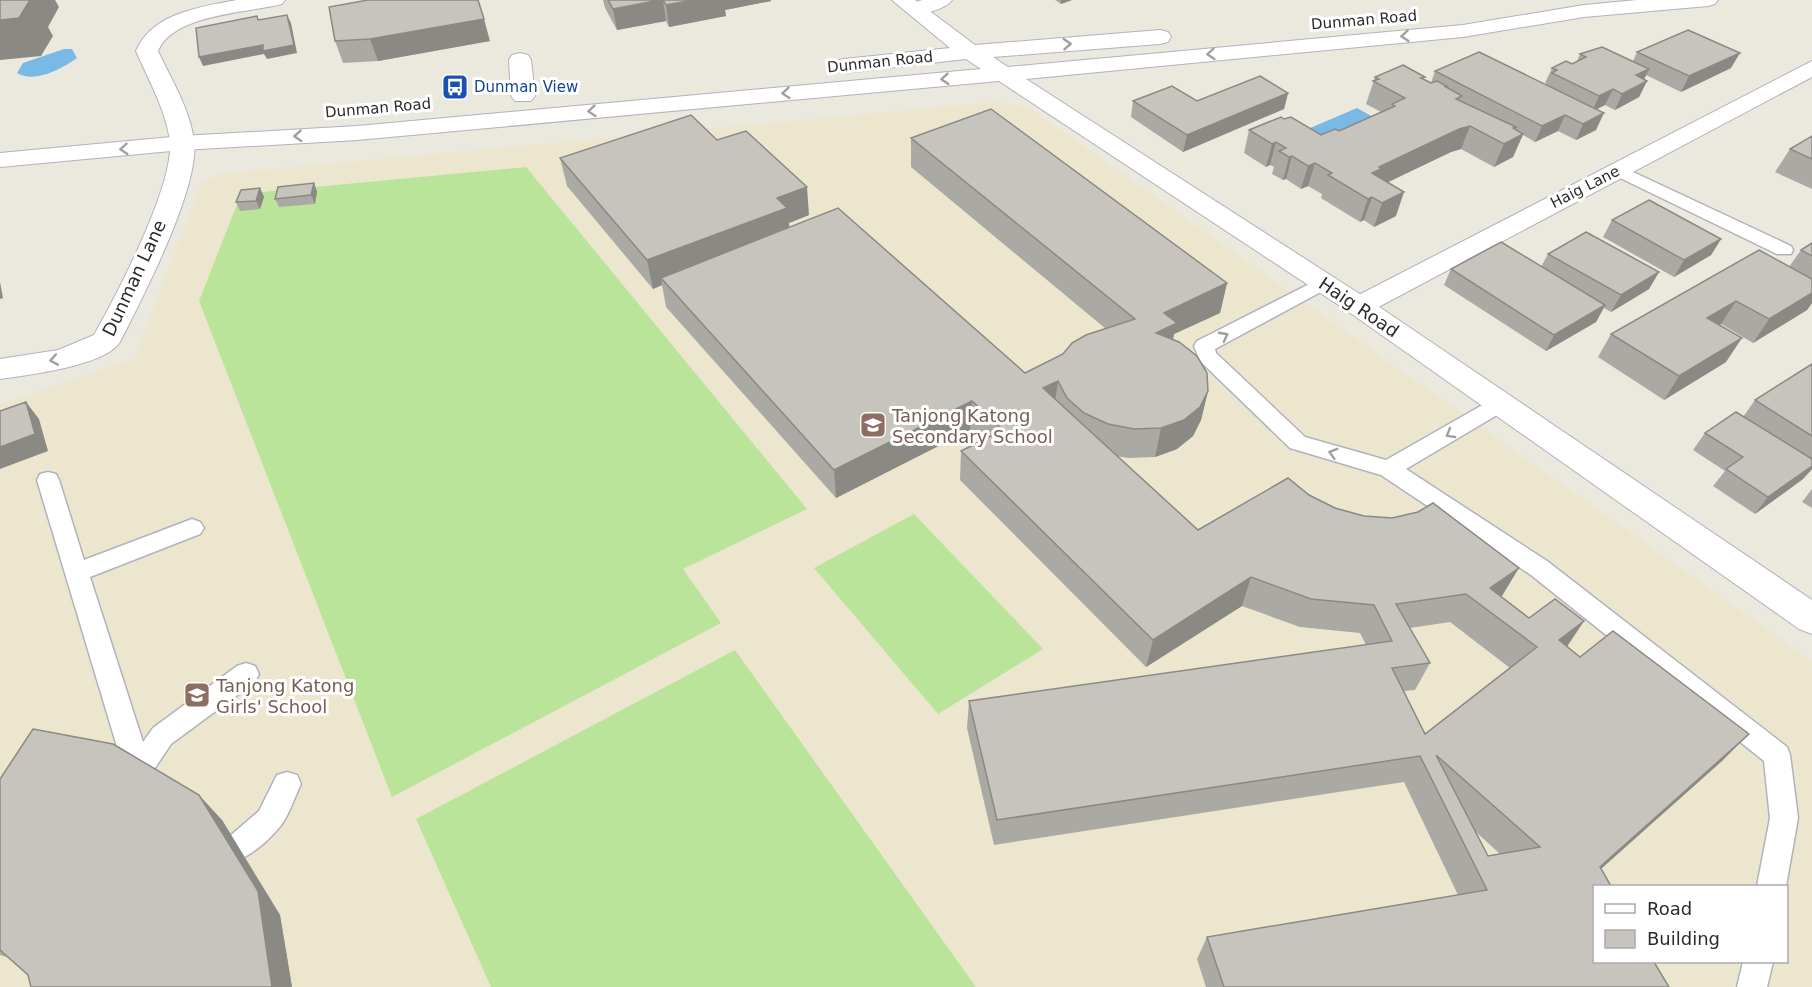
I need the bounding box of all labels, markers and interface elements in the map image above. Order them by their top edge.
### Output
street label: Dunman Road [1310,6,1418,34]
one-way arrow [1400,29,1409,42]
one-way arrow [1063,38,1072,51]
street label: Dunman Road [826,47,934,77]
one-way arrow [1206,47,1215,60]
bus stop icon: Dunman View [440,72,470,102]
one-way arrow [941,72,950,85]
place label: Dunman View [474,78,578,96]
one-way arrow [782,86,791,99]
street label: Dunman Road [324,94,432,122]
one-way arrow [588,104,597,117]
one-way arrow [294,129,303,142]
one-way arrow [119,142,128,155]
street label: Haig Lane [1547,162,1623,212]
street label: Dunman Lane [98,217,170,339]
street label: Haig Road [1315,273,1403,341]
one-way arrow [1217,332,1228,343]
one-way arrow [49,353,59,366]
place label: Tanjong Katong Secondary School [891,405,1053,447]
school or university icon: Tanjong Katong Secondary School [858,410,888,440]
one-way arrow [1446,426,1456,438]
one-way arrow [1328,448,1339,460]
place label: Tanjong Katong Girls' School [215,675,354,717]
school or university icon: Tanjong Katong Girls' School [182,680,212,710]
legend [1593,885,1788,963]
text: Road [1647,898,1692,919]
text: Building [1647,928,1720,949]

